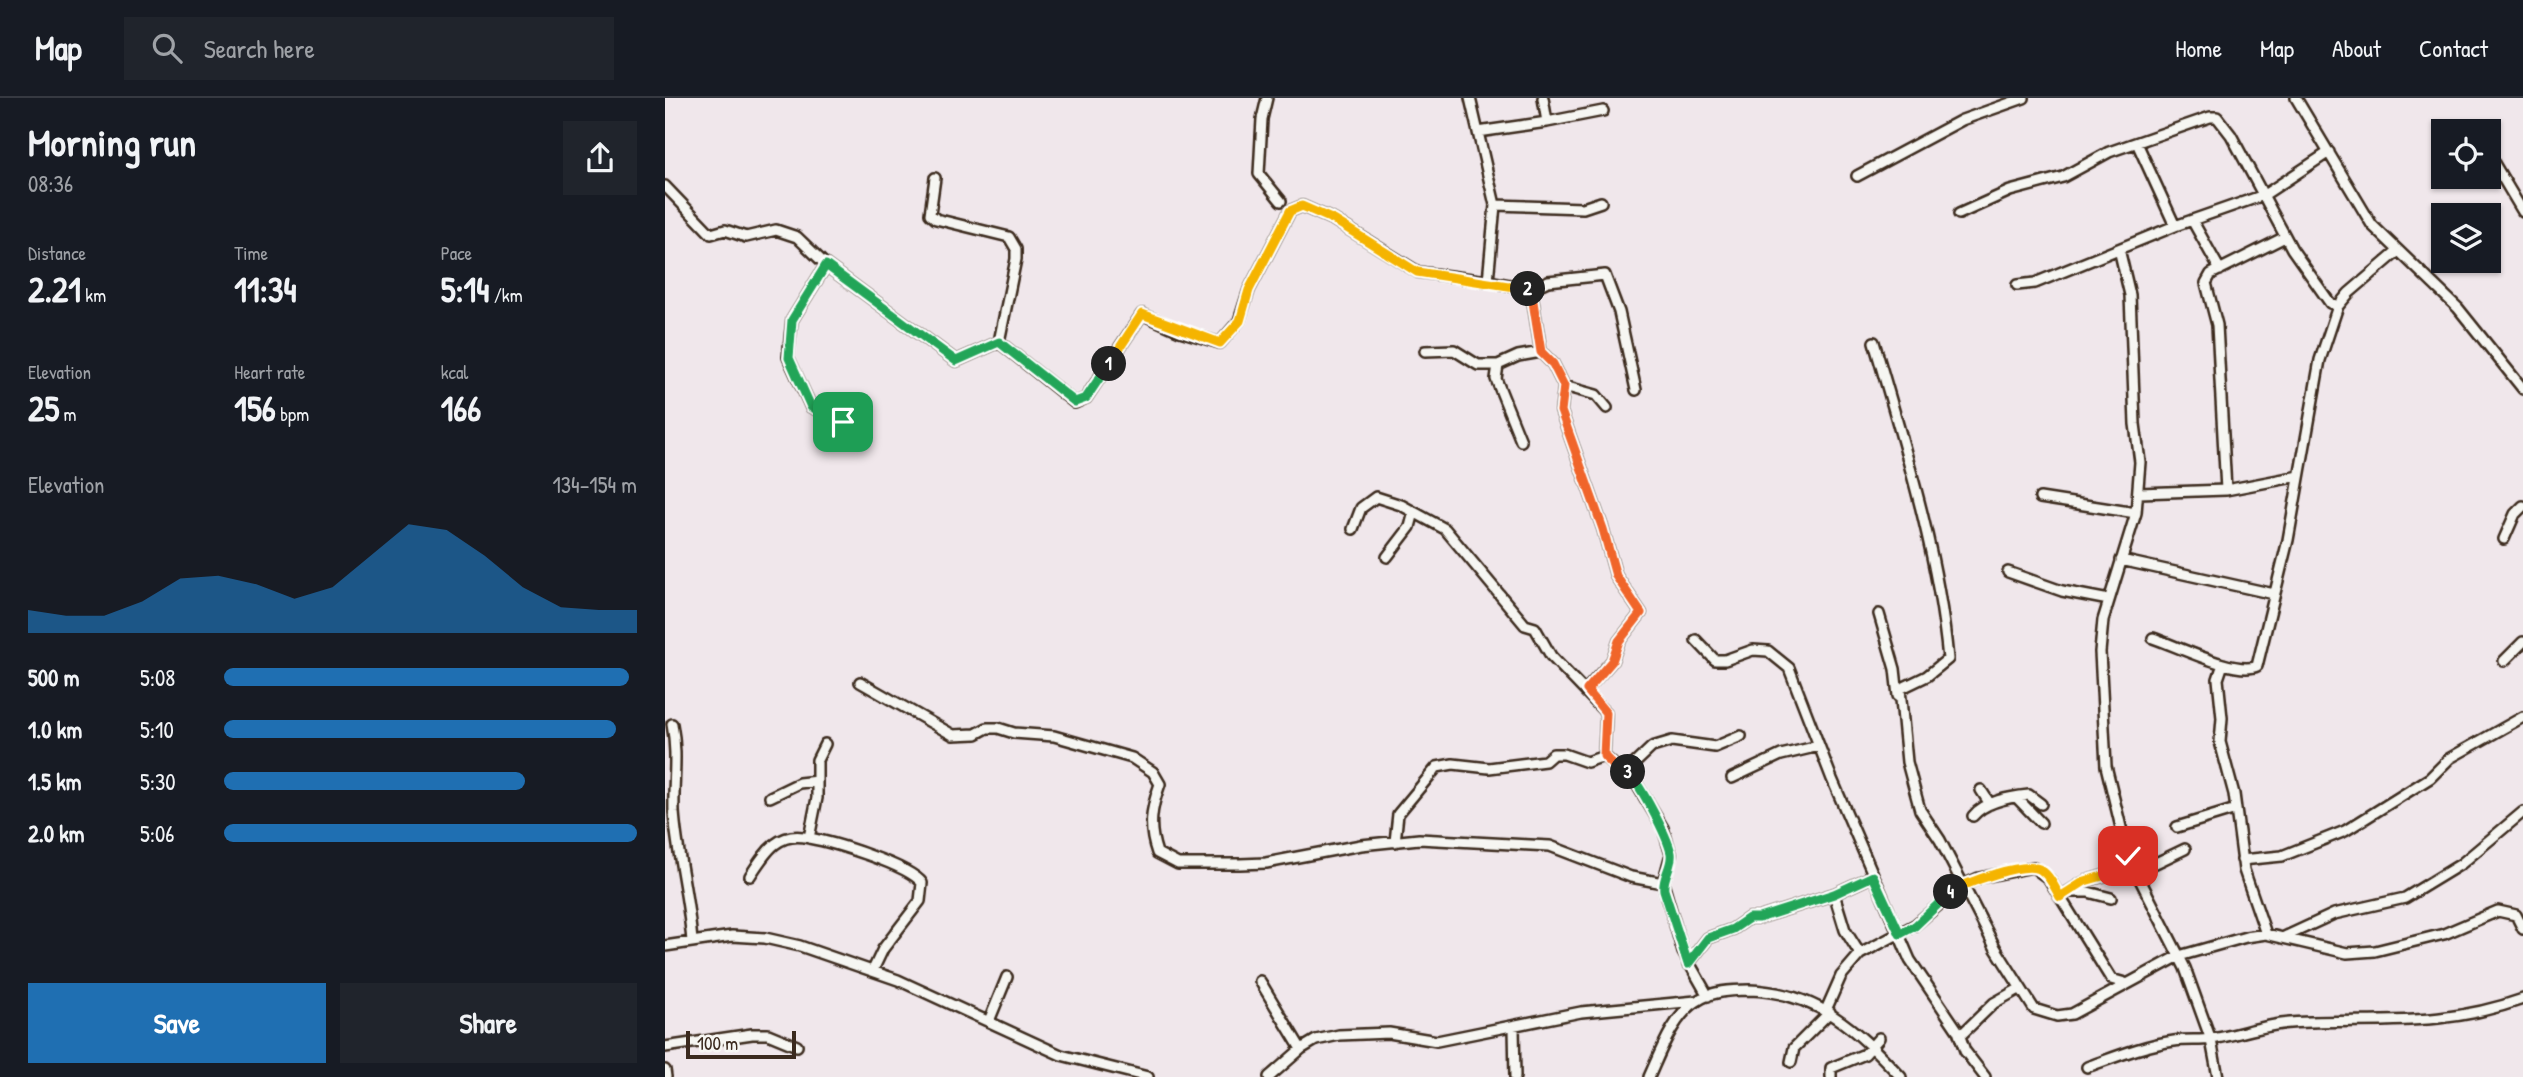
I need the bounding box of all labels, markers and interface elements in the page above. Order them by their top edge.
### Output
search box [124,17,614,80]
text: Map [35,26,82,70]
icon: search [148,29,186,67]
text: Search here [204,31,315,66]
text: Home [2175,32,2222,64]
text: Map [2260,32,2294,64]
text: About [2332,32,2381,64]
text: Contact [2419,32,2488,64]
text: Morning run [28,116,196,168]
map controls [2431,119,2501,273]
button: locate [2431,119,2501,189]
button: share [563,121,637,195]
text: 08:36 [28,168,73,199]
button: layers [2431,203,2501,273]
text: Distance [28,240,86,266]
text: Time [234,240,268,266]
text: Pace [441,240,472,266]
text: 2.21 [28,266,81,313]
text: 11:34 [234,266,297,313]
text: 5:14 [441,266,489,313]
pin: 2 [1511,272,1545,306]
text: 2 [1523,275,1532,301]
text: km [81,282,106,308]
text: /km [489,282,523,308]
pin: 1 [1091,346,1127,382]
text: 1 [1105,350,1112,376]
text: Elevation [28,359,91,385]
text: Heart rate [234,359,305,385]
text: kcal [441,359,468,385]
text: 25 [28,385,59,432]
text: 156 [234,385,276,432]
text: 166 [441,385,481,432]
pin [813,392,873,452]
text: m [59,401,76,427]
text: bpm [276,401,309,427]
icon: arrive [824,403,862,441]
text: Elevation [28,469,104,500]
text: 134–154 m [552,469,637,500]
text: 500 m [28,662,79,693]
text: 5:08 [140,662,175,693]
text: 1.0 km [28,714,82,745]
text: 5:10 [140,714,174,745]
pin: 3 [1611,754,1646,790]
text: 3 [1623,758,1632,784]
text: 1.5 km [28,766,81,797]
text: 5:30 [140,766,176,797]
text: 2.0 km [28,818,84,849]
text: 5:06 [140,818,175,849]
pin [2098,826,2158,886]
icon: check [2109,837,2147,875]
pin: 4 [1933,874,1969,910]
text: 4 [1947,878,1954,904]
button: Save [28,983,326,1063]
button: Share [340,983,637,1063]
scale bar [686,1028,796,1060]
text: 100 m [697,1030,738,1056]

